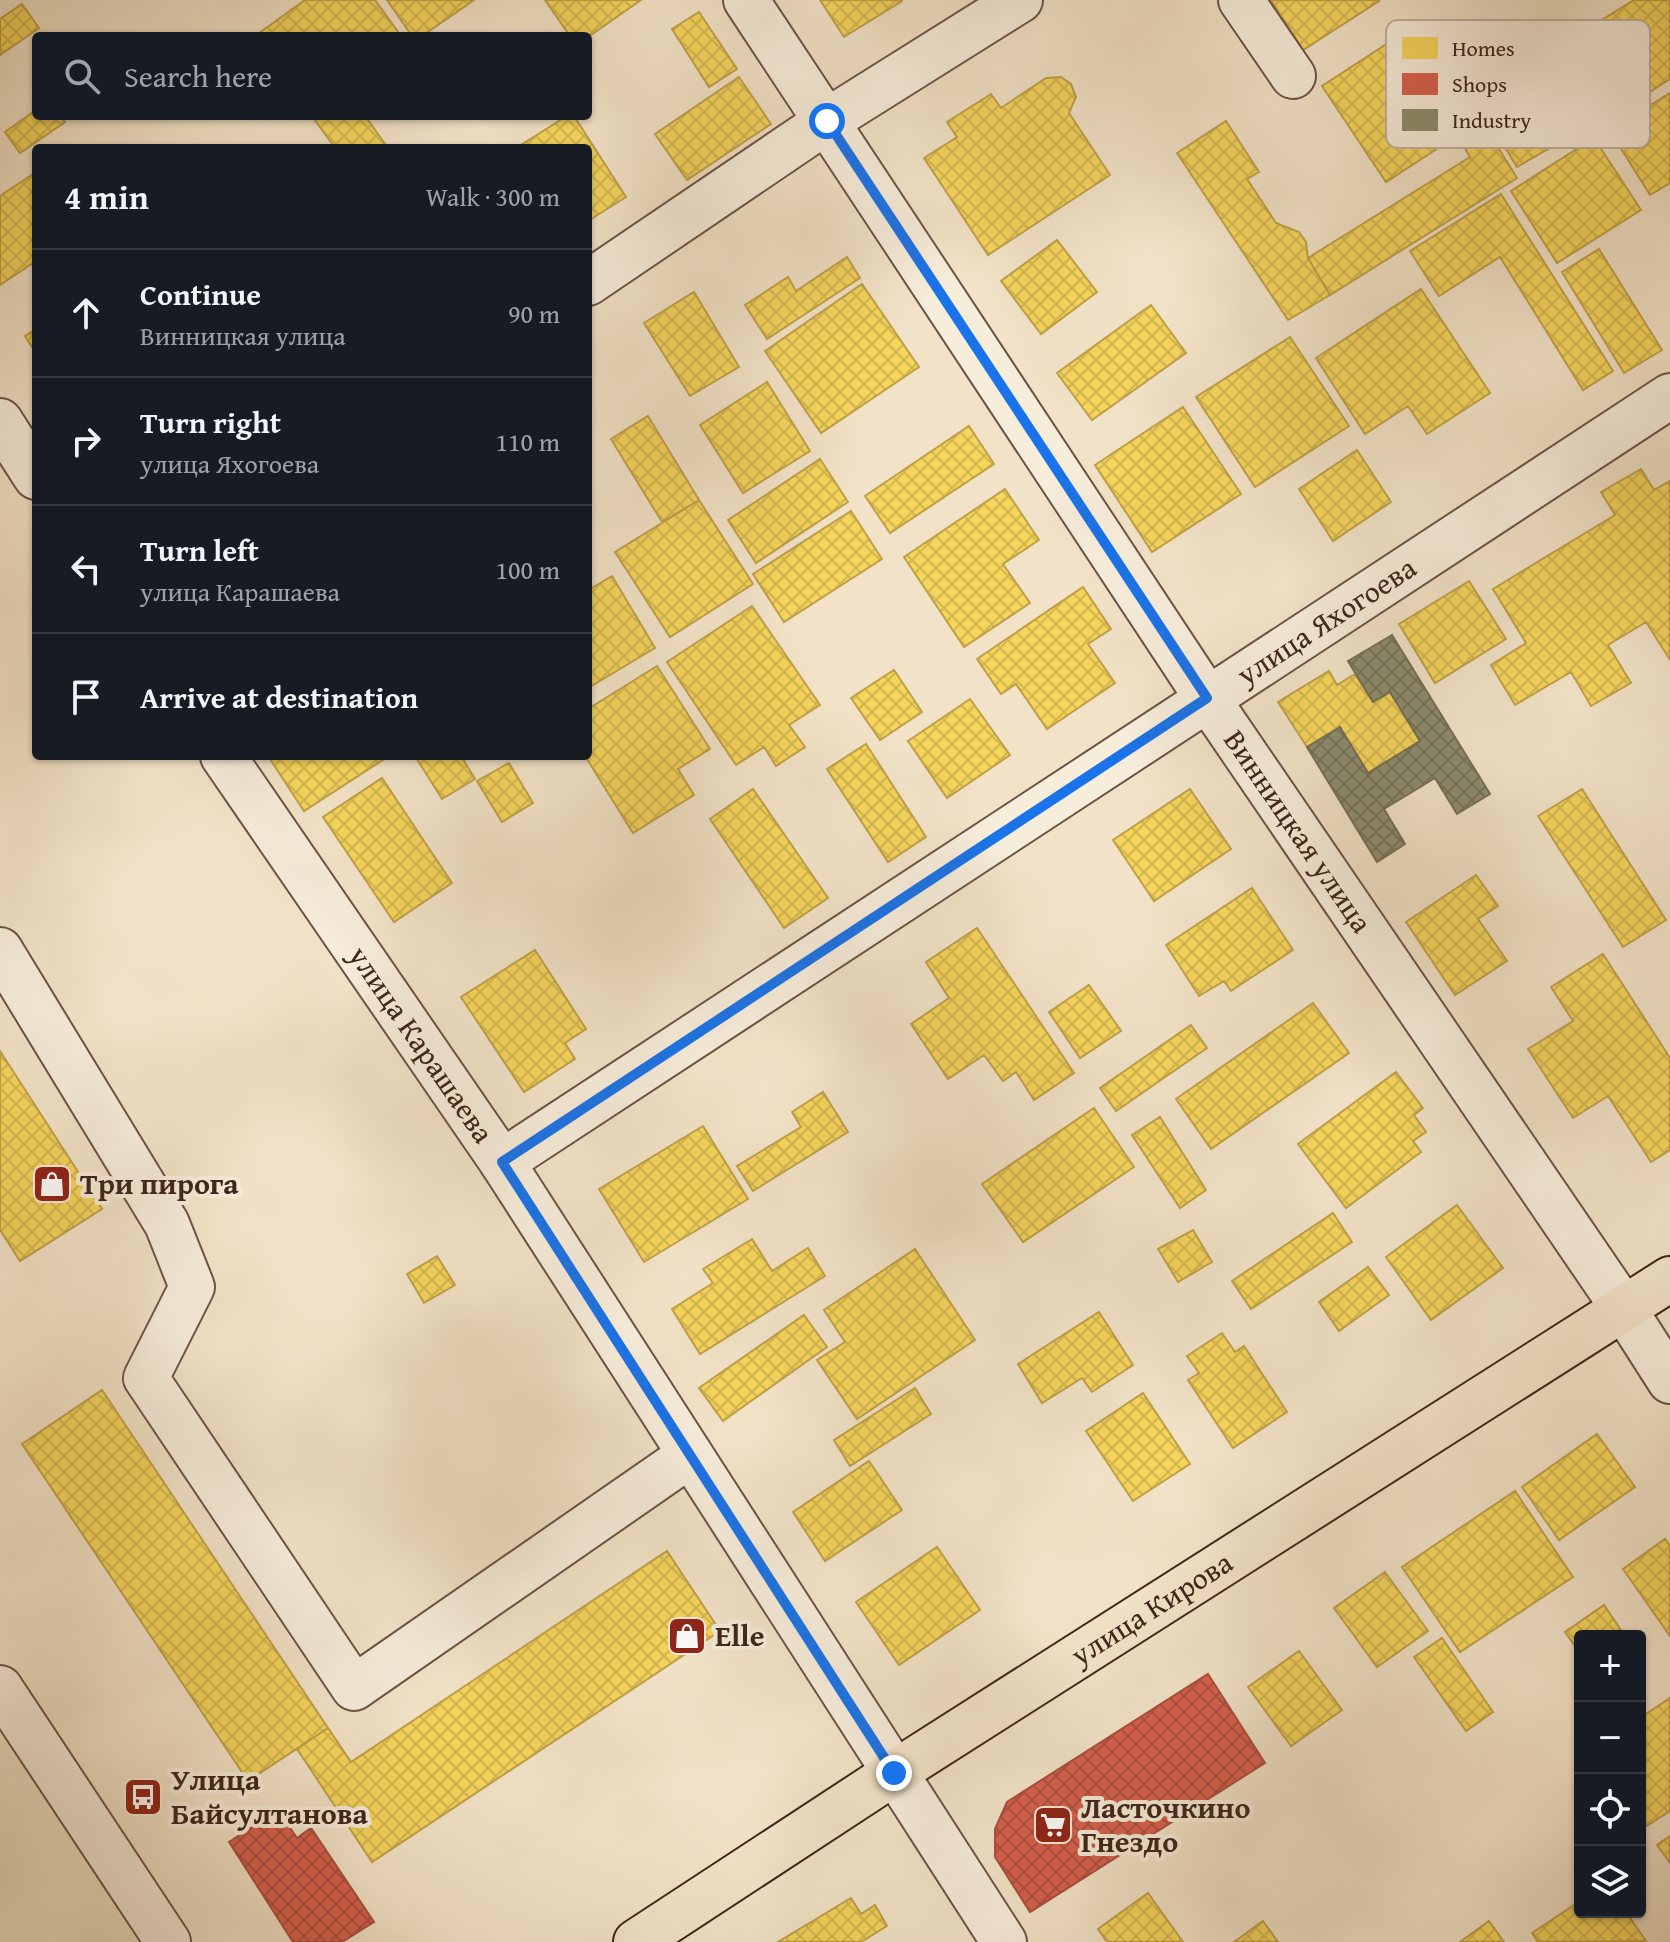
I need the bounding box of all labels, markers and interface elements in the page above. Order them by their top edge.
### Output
legend [1386,20,1650,148]
search box [32,32,592,120]
text: Homes [1452,32,1515,64]
icon: search [60,54,104,98]
text: Search here [124,54,272,98]
text: Shops [1452,68,1507,100]
route start [809,103,845,139]
text: Industry [1452,104,1531,136]
text: 4 min [64,172,149,221]
text: Walk · 300 m [426,177,560,216]
text: Continue [140,272,261,316]
icon: ahead [64,291,108,335]
text: 90 m [508,294,560,333]
text: Винницкая улица [140,316,346,355]
text: Turn right [140,400,281,444]
icon: right [64,419,108,463]
text: 110 m [495,422,560,461]
text: улица Яхогоева [140,444,319,483]
text: Turn left [140,528,259,572]
street label: улица Яхогоева [1227,545,1425,696]
icon: left [64,547,108,591]
text: 100 m [495,550,560,589]
text: улица Карашаева [140,572,340,611]
icon: arrive [64,675,108,719]
text: Arrive at destination [140,675,418,719]
street label: Винницкая улица [1214,720,1384,942]
street label: улица Карашаева [338,935,506,1152]
place label: Три пирога [80,1161,239,1205]
shop icon: Три пирога [31,1163,73,1205]
street label: улица Кирова [1061,1540,1241,1677]
place label: Elle [715,1613,764,1657]
shop icon: Elle [666,1615,708,1657]
map controls [1574,1630,1646,1918]
button: + [1574,1630,1646,1702]
button: − [1574,1702,1646,1774]
route end [876,1755,912,1791]
place label: Улица Байсултанова [171,1757,368,1835]
button: locate [1574,1774,1646,1846]
bus stop icon: Улица Байсултанова [122,1776,164,1818]
place label: Ласточкино Гнездо [1081,1785,1250,1863]
supermarket icon: Ласточкино Гнездо [1032,1804,1074,1846]
button: layers [1574,1846,1646,1918]

